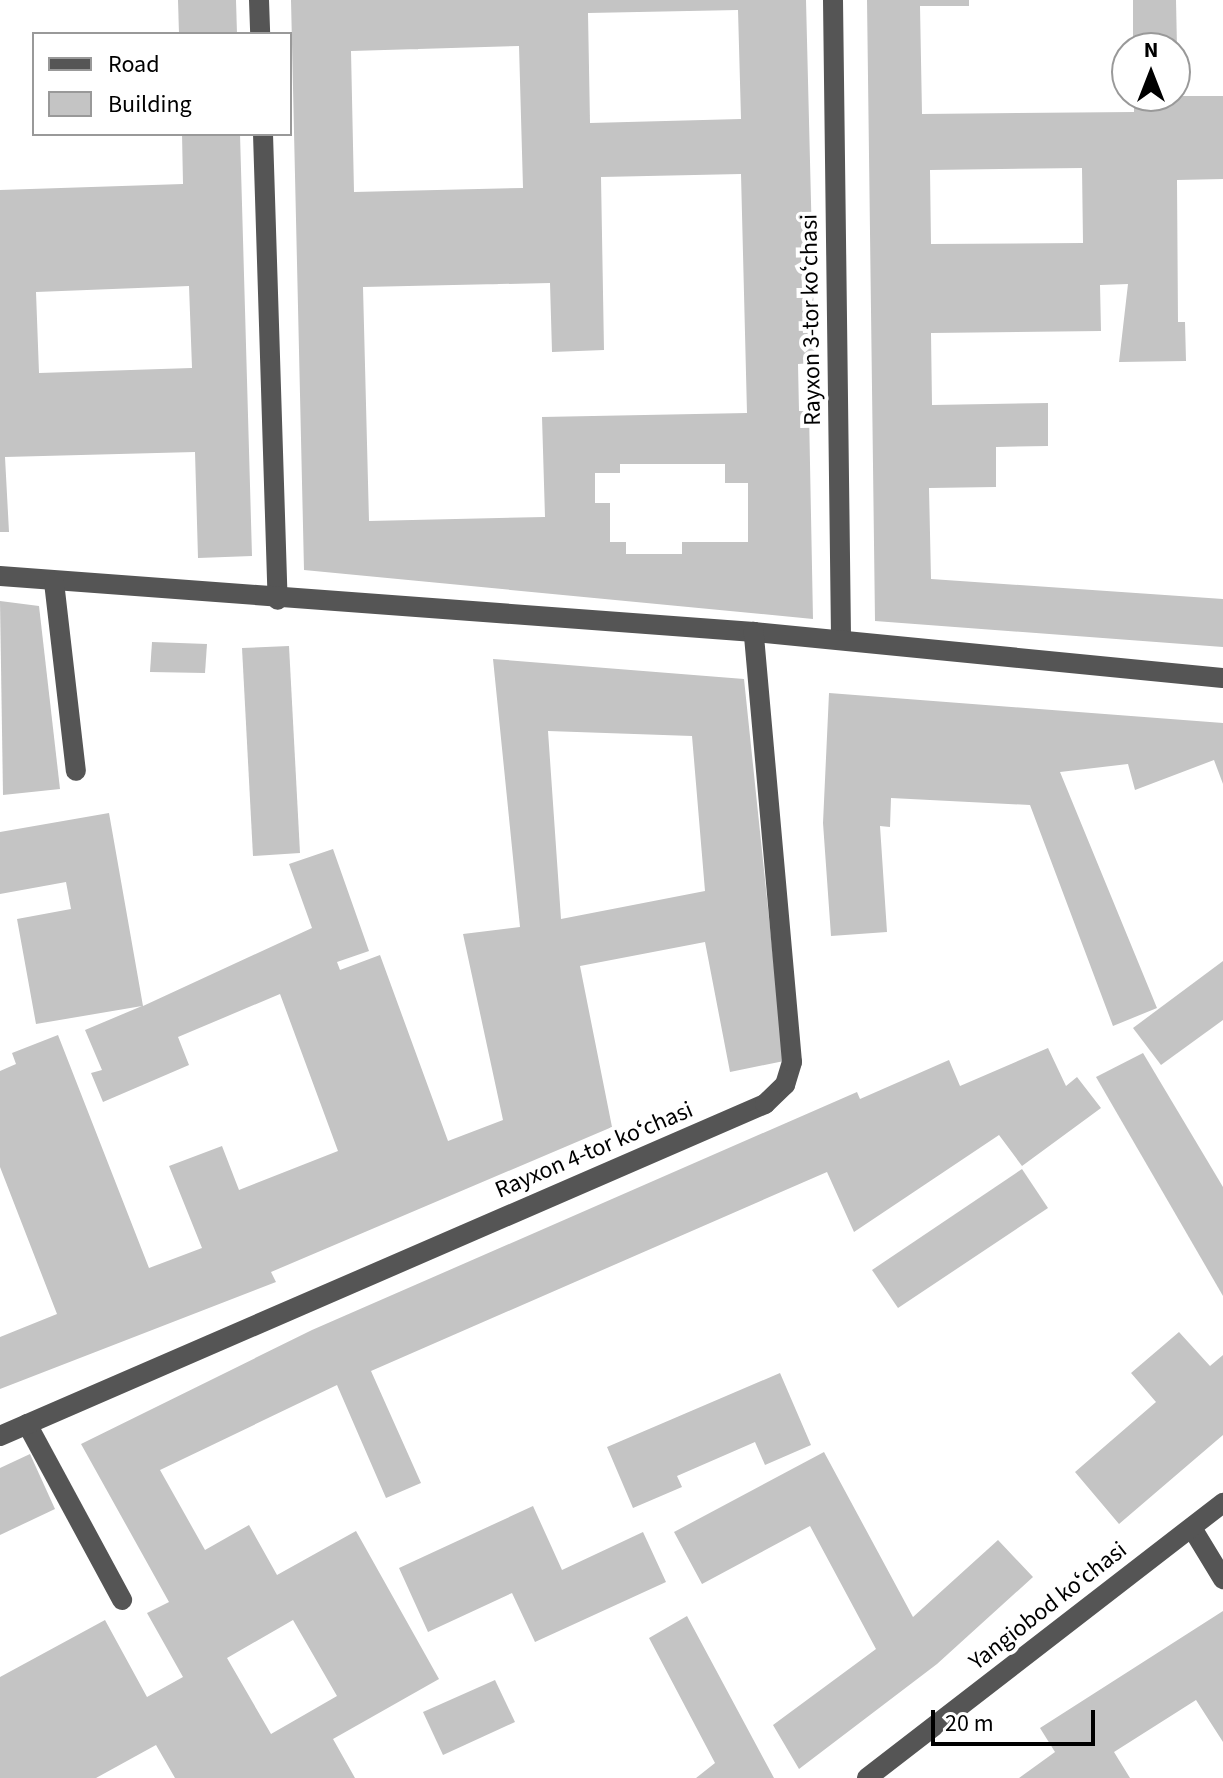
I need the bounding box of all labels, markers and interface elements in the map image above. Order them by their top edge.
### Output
legend [32,32,292,136]
north arrow [1111,32,1191,112]
text: N [1144,34,1158,66]
text: Road [108,47,160,82]
text: Building [108,87,192,122]
street label: Rayxon 3-tor koʻchasi [795,214,827,426]
street label: Rayxon 4-tor koʻchasi [491,1095,697,1205]
street label: Yangiobod koʻchasi [963,1536,1133,1676]
scale bar [935,1694,1099,1744]
text: 20 m [945,1706,994,1741]

